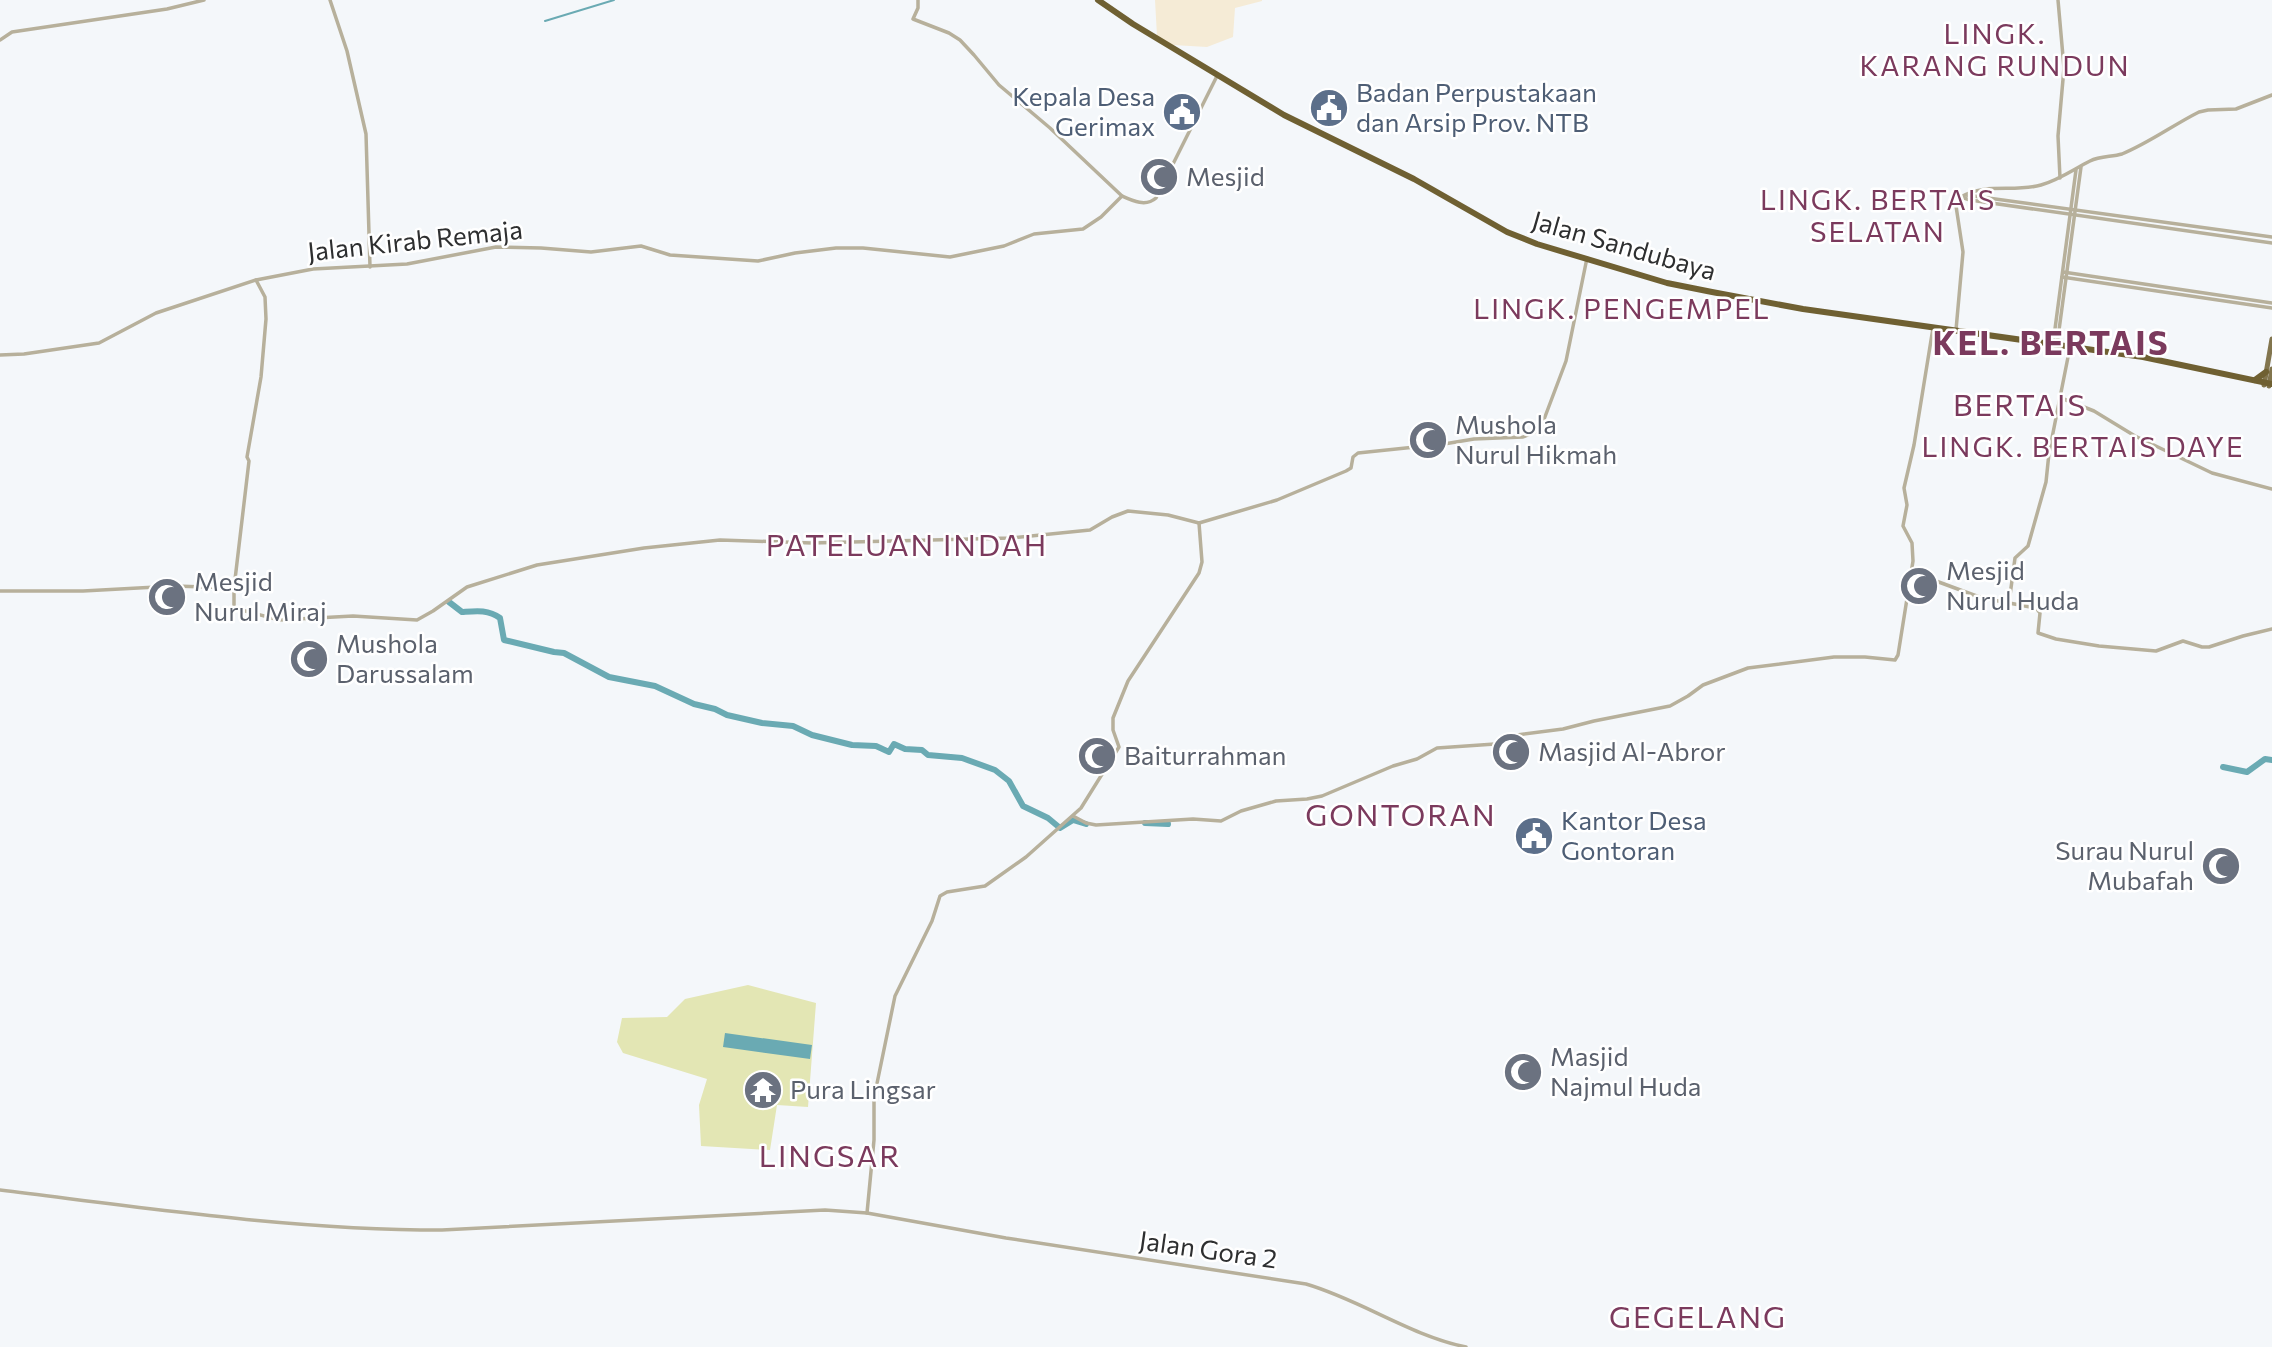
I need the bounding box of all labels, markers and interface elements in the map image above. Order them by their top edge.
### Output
district label: LINGK. KARANG RUNDUN [1859,16,2131,82]
place label: Badan Perpustakaan dan Arsip Prov. NTB [1356,76,1597,137]
place label: Kepala Desa Gerimax [1012,80,1155,141]
public building icon: Badan Perpustakaan dan Arsip Prov. NTB [1308,87,1350,129]
public building icon: Kepala Desa Gerimax [1161,91,1203,133]
mosque icon: Mesjid [1138,156,1180,198]
place label: Mesjid [1186,160,1265,191]
district label: LINGK. BERTAIS SELATAN [1760,182,1996,248]
street label: Jalan Sandubaya [1529,203,1720,286]
street label: Jalan Kirab Remaja [306,213,524,266]
district label: LINGK. PENGEMPEL [1473,291,1771,325]
district label: KEL. BERTAIS [1932,321,2170,362]
district label: BERTAIS [1953,385,2087,422]
place label: Mushola Nurul Hikmah [1455,408,1617,469]
mosque icon: Mushola Nurul Hikmah [1407,419,1449,461]
district label: LINGK. BERTAIS DAYE [1921,429,2245,463]
district label: PATELUAN INDAH [766,525,1048,562]
place label: Mesjid Nurul Huda [1946,554,2079,615]
place label: Mesjid Nurul Miraj [194,565,327,626]
mosque icon: Mesjid Nurul Huda [1898,565,1940,607]
mosque icon: Mesjid Nurul Miraj [146,576,188,618]
place label: Mushola Darussalam [336,627,474,688]
mosque icon: Mushola Darussalam [288,638,330,680]
mosque icon: Masjid Al-Abror [1490,731,1532,773]
mosque icon: Baiturrahman [1076,735,1118,777]
place label: Masjid Al-Abror [1538,735,1726,766]
place label: Baiturrahman [1124,739,1286,770]
district label: GONTORAN [1305,795,1497,832]
place label: Kantor Desa Gontoran [1561,804,1707,865]
public building icon: Kantor Desa Gontoran [1513,815,1555,857]
place label: Surau Nurul Mubafah [2055,834,2194,895]
mosque icon: Surau Nurul Mubafah [2200,845,2242,887]
place label: Masjid Najmul Huda [1550,1040,1701,1101]
mosque icon: Masjid Najmul Huda [1502,1051,1544,1093]
temple icon: Pura Lingsar [742,1069,784,1111]
place label: Pura Lingsar [790,1073,936,1104]
district label: LINGSAR [759,1136,901,1173]
street label: Jalan Gora 2 [1137,1223,1279,1274]
district label: GEGELANG [1609,1297,1787,1334]

